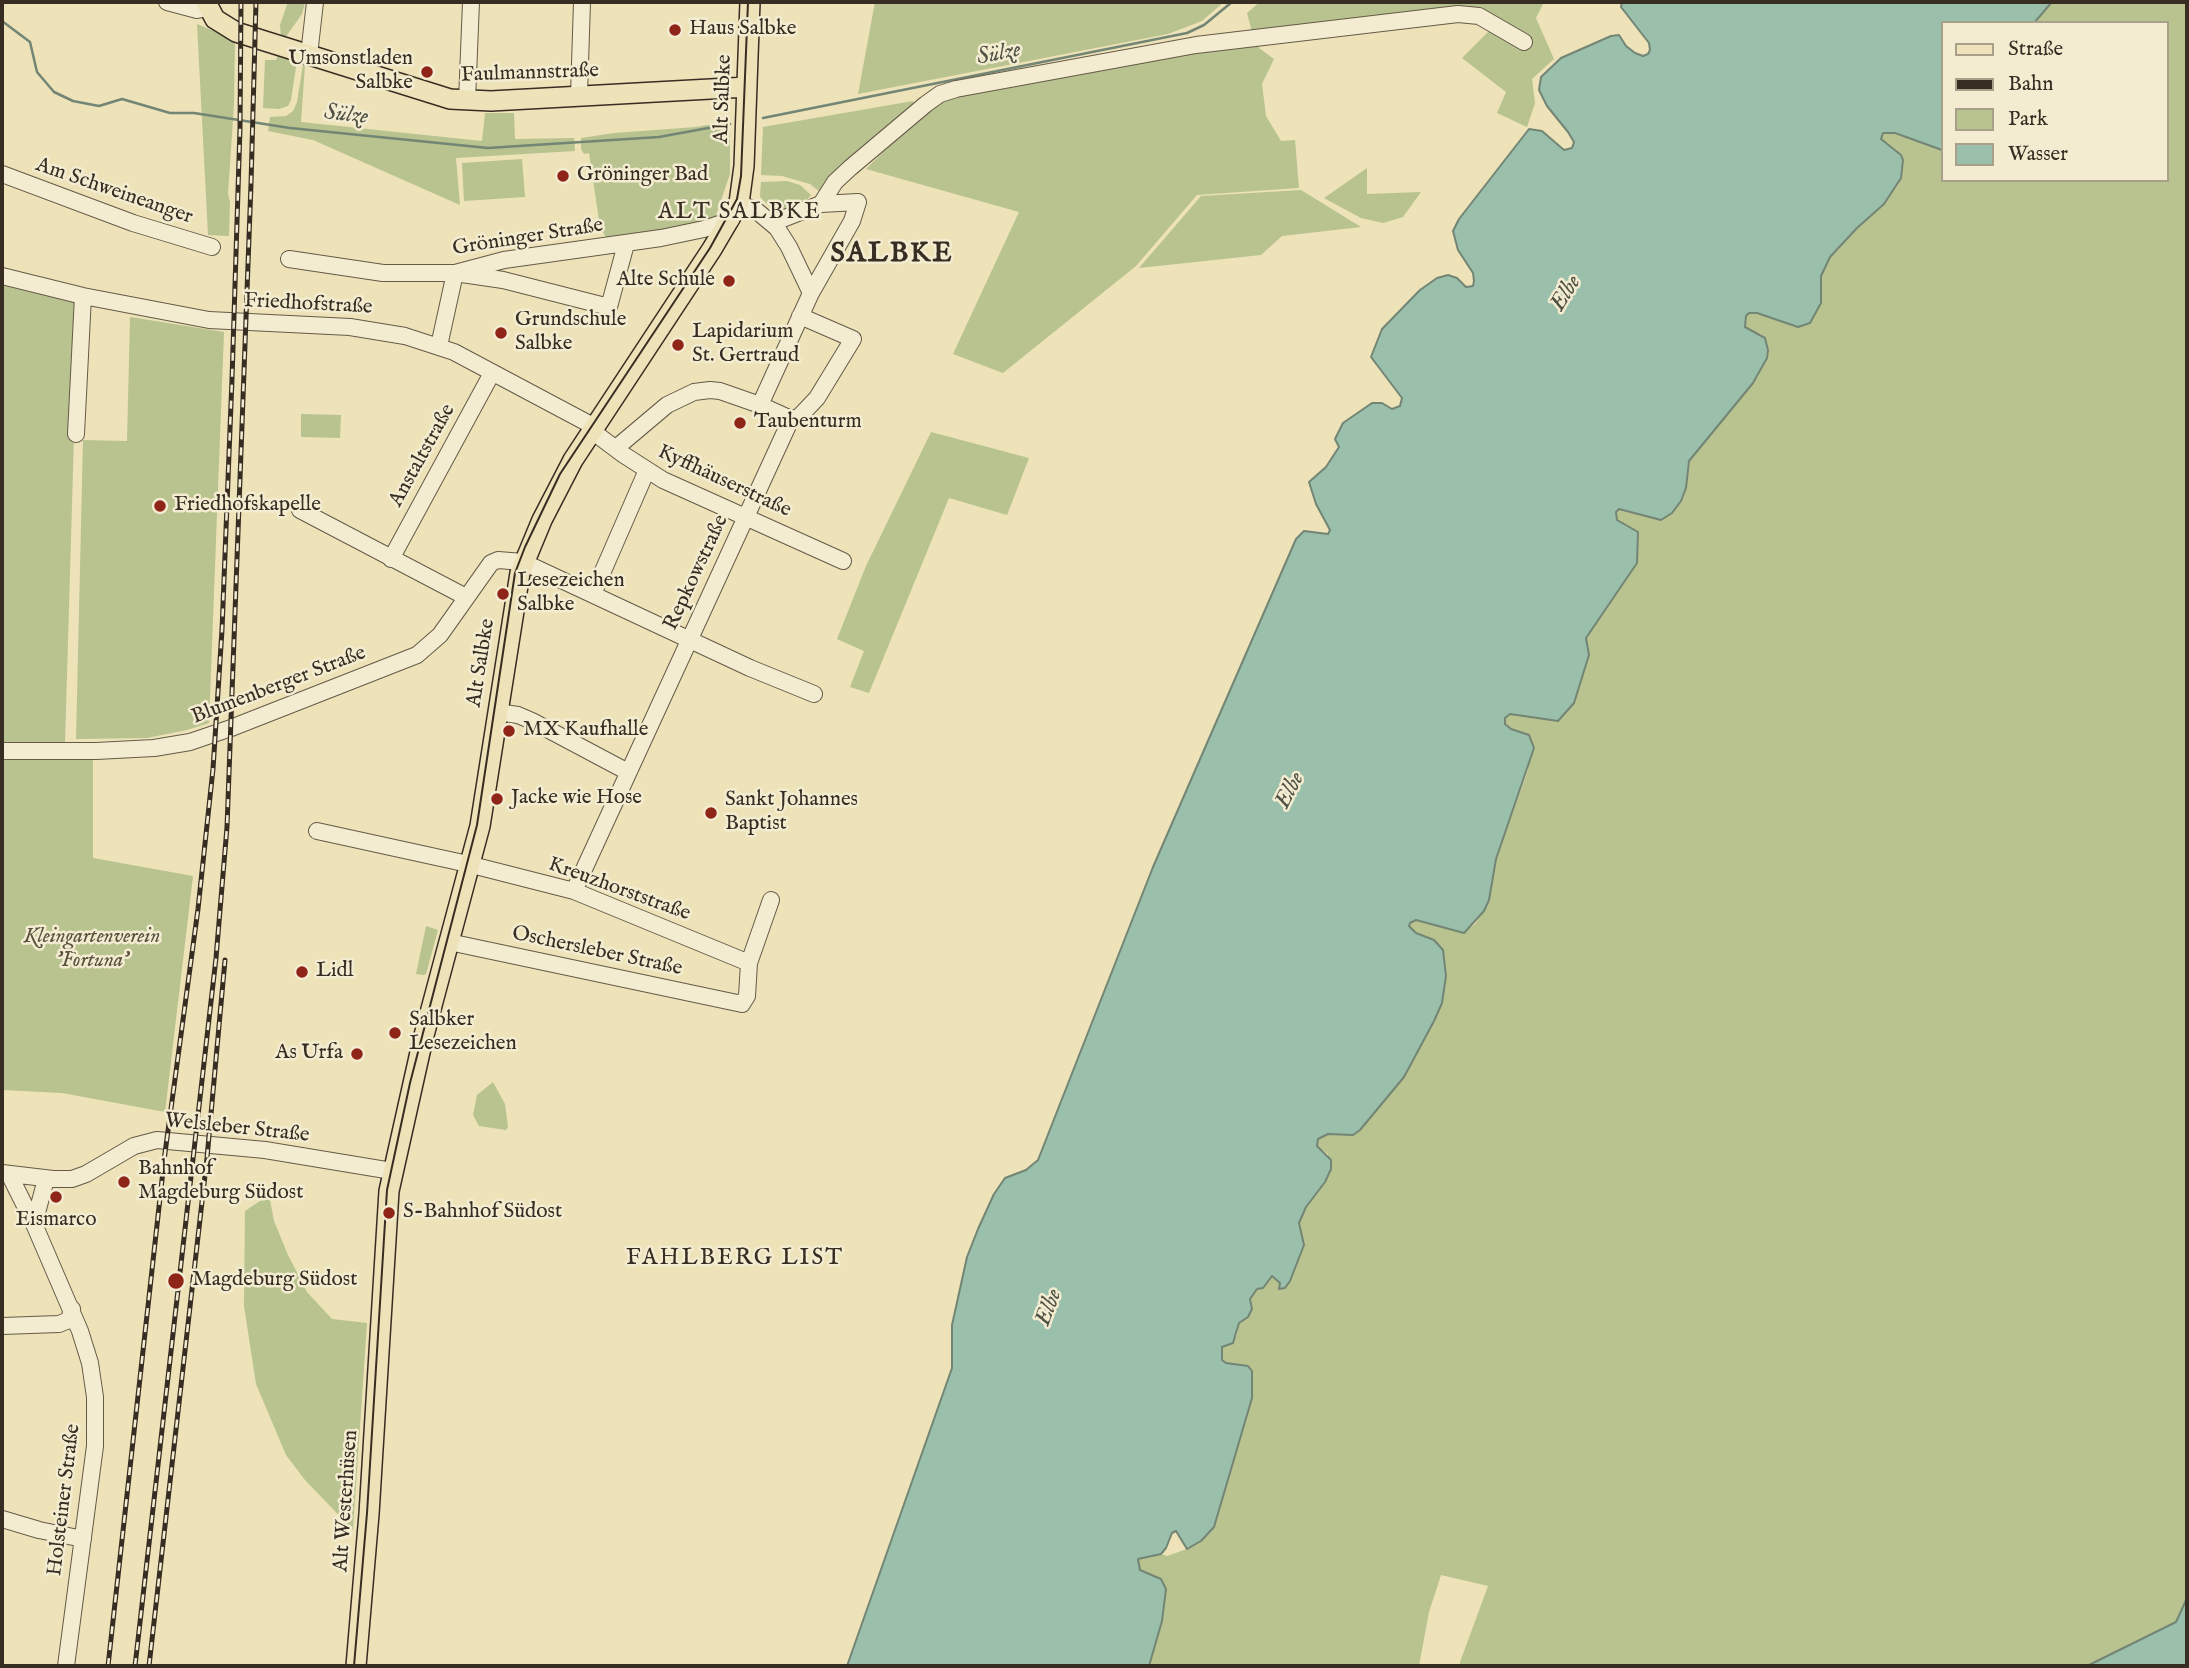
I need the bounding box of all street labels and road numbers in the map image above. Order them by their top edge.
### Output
street label: Alt Salbke [710,54,738,144]
street label: Faulmannstraße [460,59,600,89]
street label: Am Schweineanger [32,153,196,231]
street label: Gröninger Straße [451,214,605,262]
street label: Friedhofstraße [243,289,373,321]
street label: Anstaltstraße [384,400,462,512]
street label: Kyffhäuserstraße [653,440,795,524]
street label: Repkowstraße [659,511,735,635]
street label: Alt Salbke [463,617,501,709]
street label: Blumenberger Straße [188,641,370,731]
street label: Kreuzhorststraße [544,853,694,927]
street label: Oschersleber Straße [510,922,684,982]
street label: Welsleber Straße [163,1109,311,1149]
street label: Holsteiner Straße [43,1423,87,1577]
street label: Alt Westerhüsen [329,1429,365,1573]

